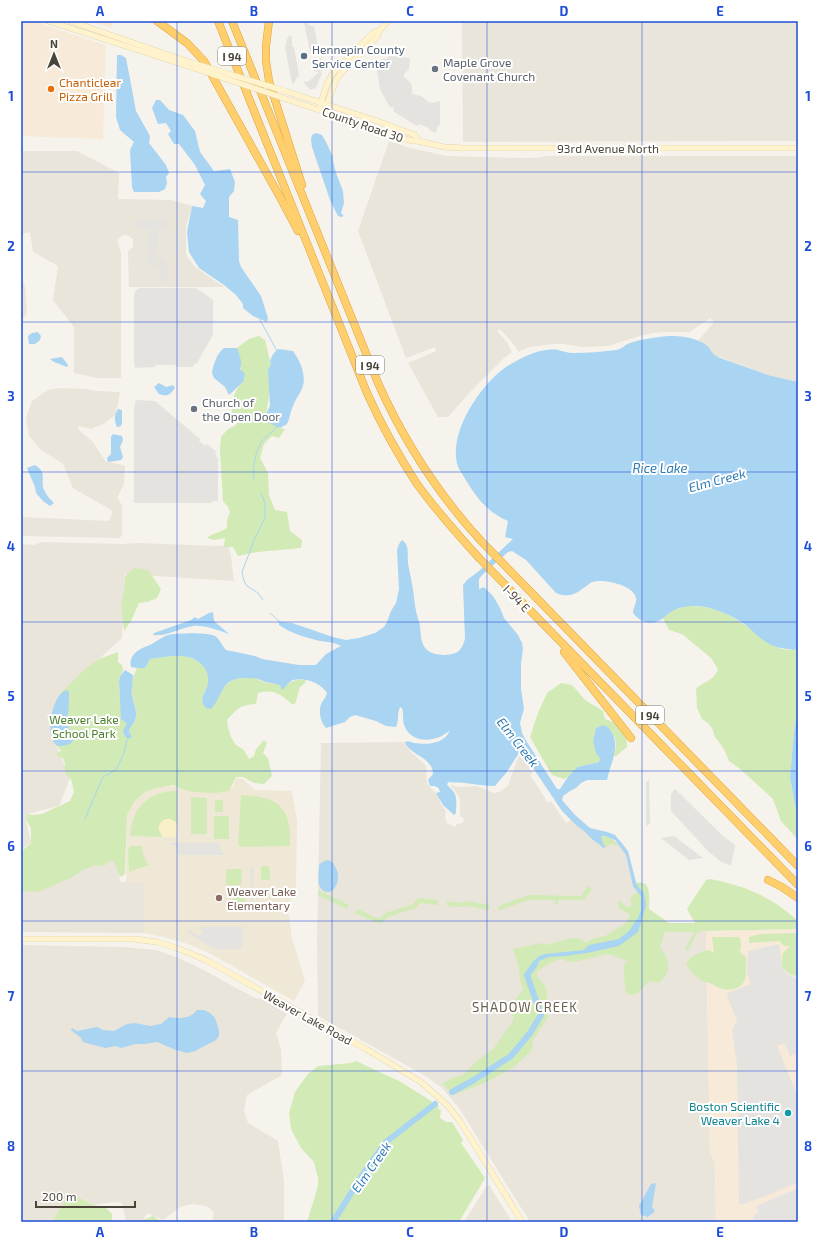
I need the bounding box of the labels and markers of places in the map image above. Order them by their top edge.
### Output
place label: Hennepin County Service Center [312,42,405,70]
marker: Hennepin County Service Center [299,51,309,61]
place label: Maple Grove Covenant Church [443,55,535,83]
marker: Maple Grove Covenant Church [430,64,440,74]
place label: Chanticlear Pizza Grill [59,75,121,103]
marker: Chanticlear Pizza Grill [46,84,56,94]
place label: Church of the Open Door [202,395,280,423]
marker: Church of the Open Door [189,404,199,414]
place label: Weaver Lake Elementary [227,884,296,912]
marker: Weaver Lake Elementary [214,893,224,903]
place label: Boston Scientific Weaver Lake 4 [689,1099,780,1127]
marker: Boston Scientific Weaver Lake 4 [783,1108,793,1118]

